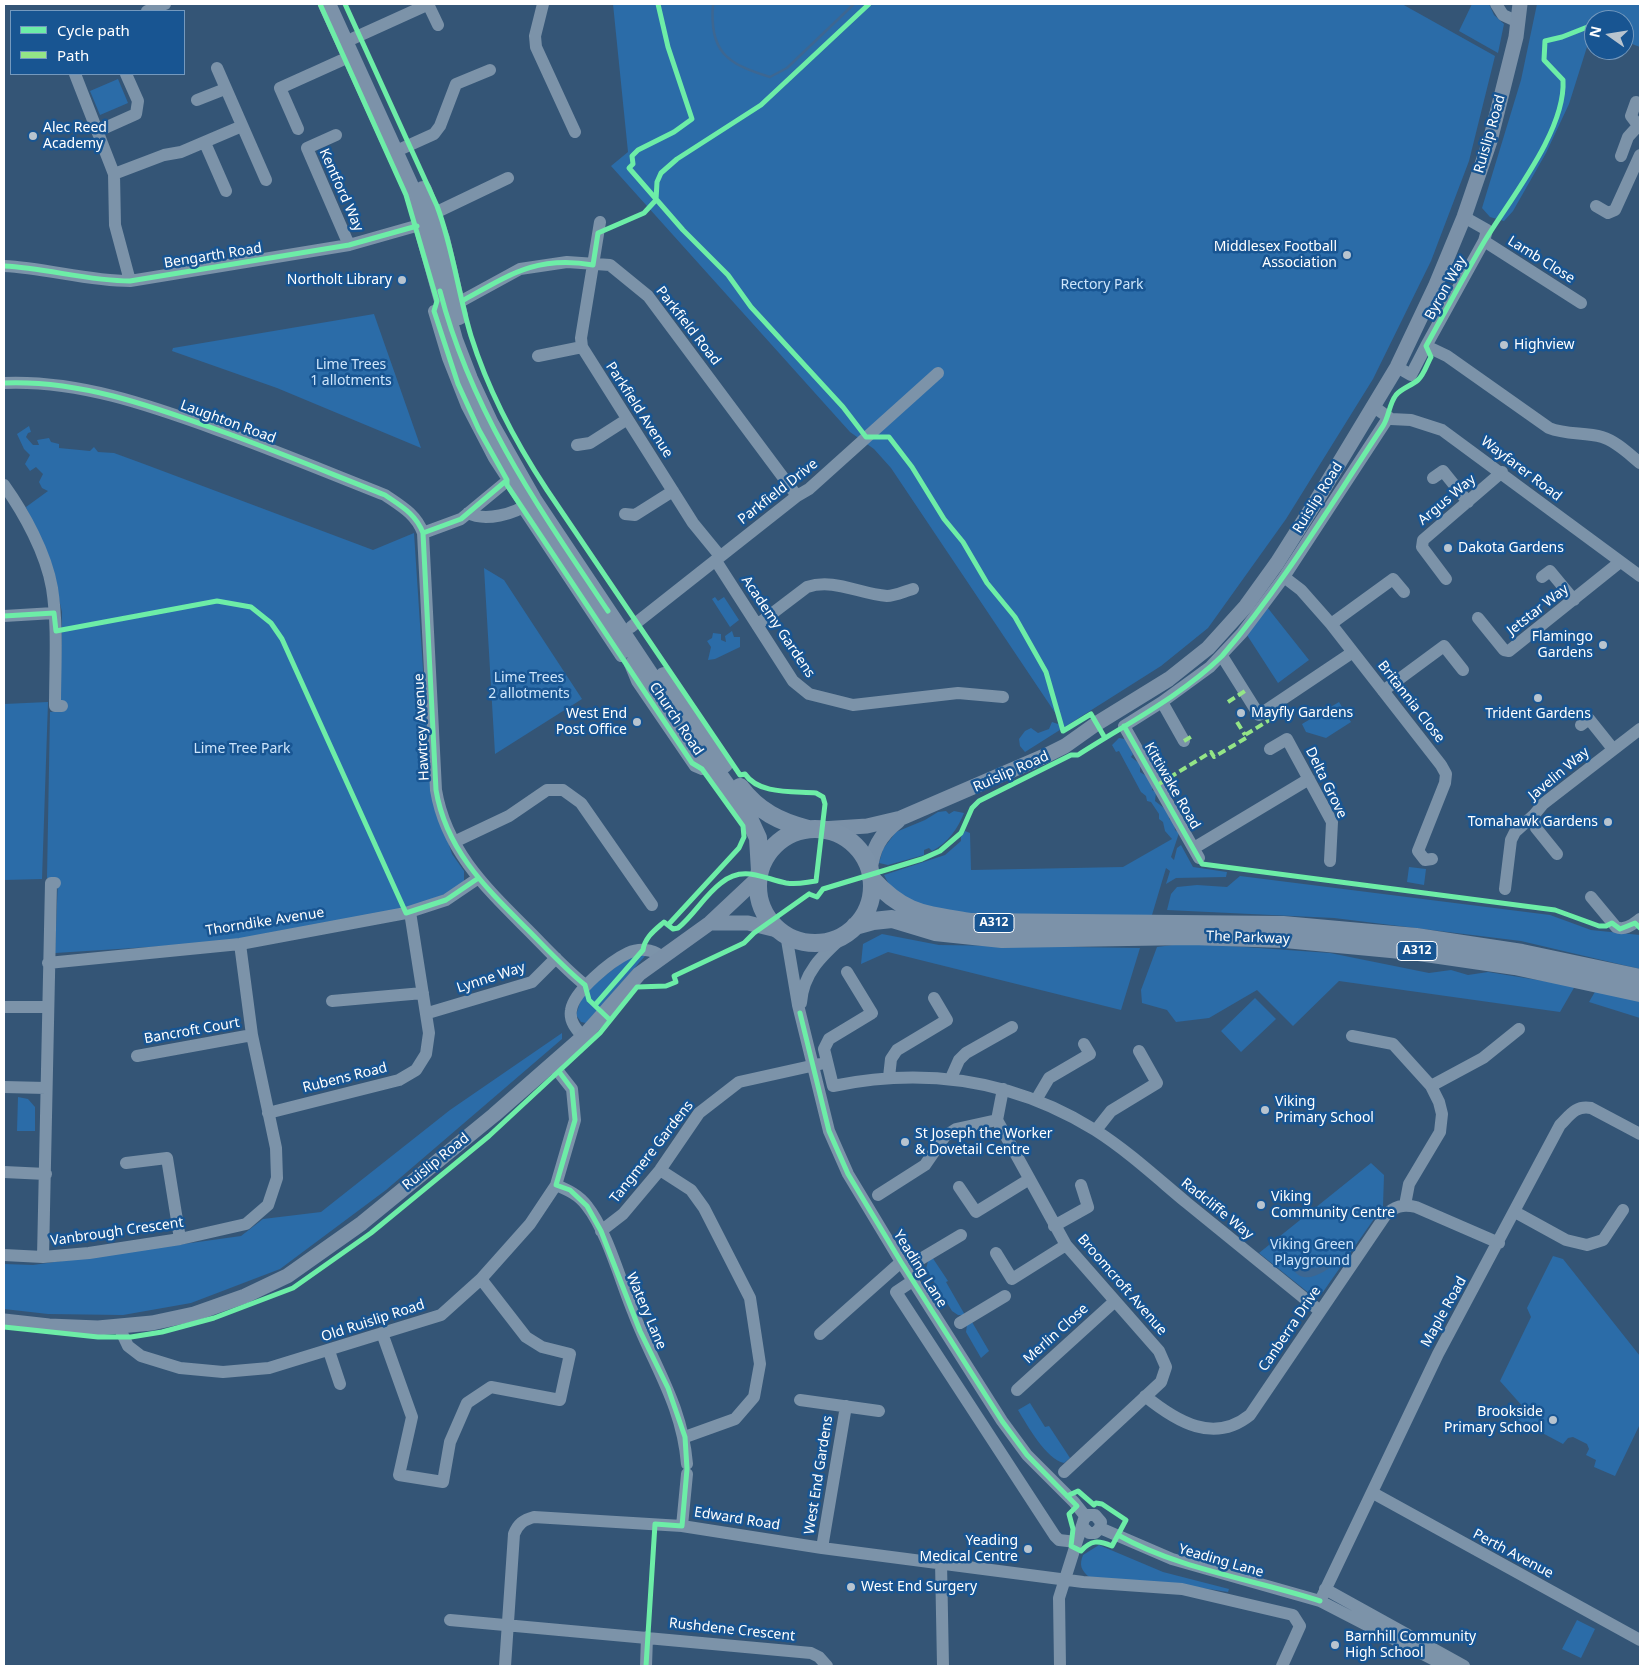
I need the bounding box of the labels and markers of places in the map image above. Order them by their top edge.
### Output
place label: Alec Reed Academy [43,120,107,152]
marker: Alec Reed Academy [27,130,39,142]
place label: Middlesex Football Association [1214,239,1337,272]
marker: Middlesex Football Association [1341,249,1353,261]
place label: Northolt Library [287,272,392,288]
marker: Northolt Library [396,274,408,286]
place label: Highview [1514,337,1575,353]
marker: Highview [1498,339,1510,351]
place label: Dakota Gardens [1458,540,1564,556]
marker: Dakota Gardens [1442,542,1454,554]
place label: Flamingo Gardens [1532,629,1593,662]
marker: Flamingo Gardens [1597,639,1609,651]
marker: Trident Gardens [1532,692,1544,704]
place label: Mayfly Gardens [1251,705,1353,721]
place label: West End Post Office [556,706,627,739]
place label: Trident Gardens [1485,706,1591,722]
marker: Mayfly Gardens [1235,707,1247,719]
marker: West End Post Office [631,716,643,728]
place label: Tomahawk Gardens [1468,814,1598,830]
marker: Tomahawk Gardens [1602,816,1614,828]
place label: Viking Primary School [1275,1094,1374,1126]
marker: Viking Primary School [1259,1104,1271,1116]
place label: St Joseph the Worker & Dovetail Centre [915,1126,1053,1158]
marker: St Joseph the Worker & Dovetail Centre [899,1136,911,1148]
place label: Viking Community Centre [1271,1189,1395,1222]
marker: Viking Community Centre [1255,1199,1267,1211]
place label: Brookside Primary School [1444,1404,1543,1436]
marker: Brookside Primary School [1547,1414,1559,1426]
place label: Yeading Medical Centre [920,1533,1018,1565]
marker: Yeading Medical Centre [1022,1543,1034,1555]
place label: West End Surgery [861,1579,977,1595]
marker: West End Surgery [845,1581,857,1593]
place label: Barnhill Community High School [1345,1629,1476,1661]
marker: Barnhill Community High School [1329,1639,1341,1651]

